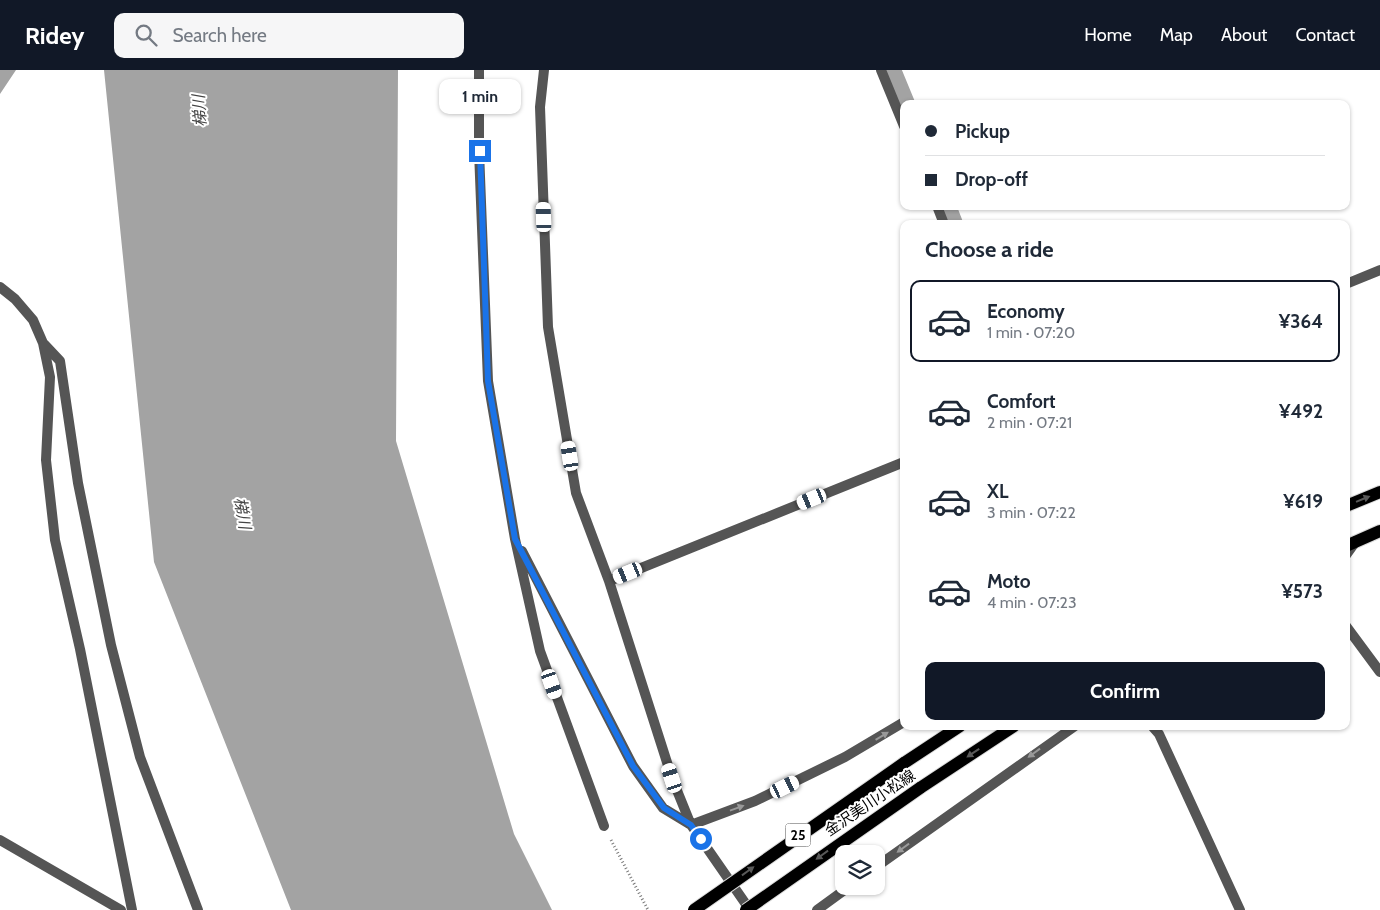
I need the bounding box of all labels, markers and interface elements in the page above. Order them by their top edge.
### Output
search box [114,13,464,58]
text: Ridey [25,21,84,50]
icon: search [132,21,160,49]
text: Search here [172,24,267,47]
text: Home [1084,24,1132,46]
text: Map [1160,24,1193,46]
text: About [1221,24,1267,46]
text: Contact [1295,24,1355,46]
callout: 1 min [439,78,521,114]
text: 1 min [462,87,498,106]
water label: 梯川 [189,92,210,128]
text: Pickup [955,120,1010,143]
route end [469,140,491,162]
text: Drop-off [955,168,1028,191]
car [535,202,552,232]
text: Choose a ride [925,236,1054,263]
icon: car [927,299,972,344]
text: Economy [987,300,1065,323]
text: ¥364 [1279,310,1323,333]
text: 1 min · 07:20 [987,323,1075,342]
icon: car [927,389,972,434]
text: Comfort [987,390,1056,413]
text: ¥492 [1279,400,1323,423]
text: 2 min · 07:21 [987,413,1072,432]
car [560,440,579,472]
icon: car [927,479,972,524]
text: XL [987,480,1008,503]
car [795,486,828,512]
text: ¥619 [1283,490,1323,513]
one-way arrow [1356,495,1371,503]
water label: 梯川 [230,496,255,532]
text: 3 min · 07:22 [987,503,1076,522]
car [611,560,644,586]
icon: car [927,569,972,614]
text: Moto [987,570,1031,593]
text: ¥573 [1281,580,1323,603]
text: 4 min · 07:23 [987,593,1077,612]
button: Confirm [925,662,1325,720]
car [540,667,563,701]
one-way arrow [875,731,888,740]
one-way arrow [967,748,980,758]
one-way arrow [1028,748,1041,758]
car [660,761,683,795]
street label: 金沢美川小松線 [821,766,919,840]
car [768,774,801,800]
one-way arrow [729,804,744,811]
road number: 25 [786,824,810,846]
route start [690,828,712,850]
one-way arrow [896,843,909,853]
map controls [835,845,885,895]
button: layers [835,845,885,895]
one-way arrow [816,850,829,861]
one-way arrow [741,866,755,876]

